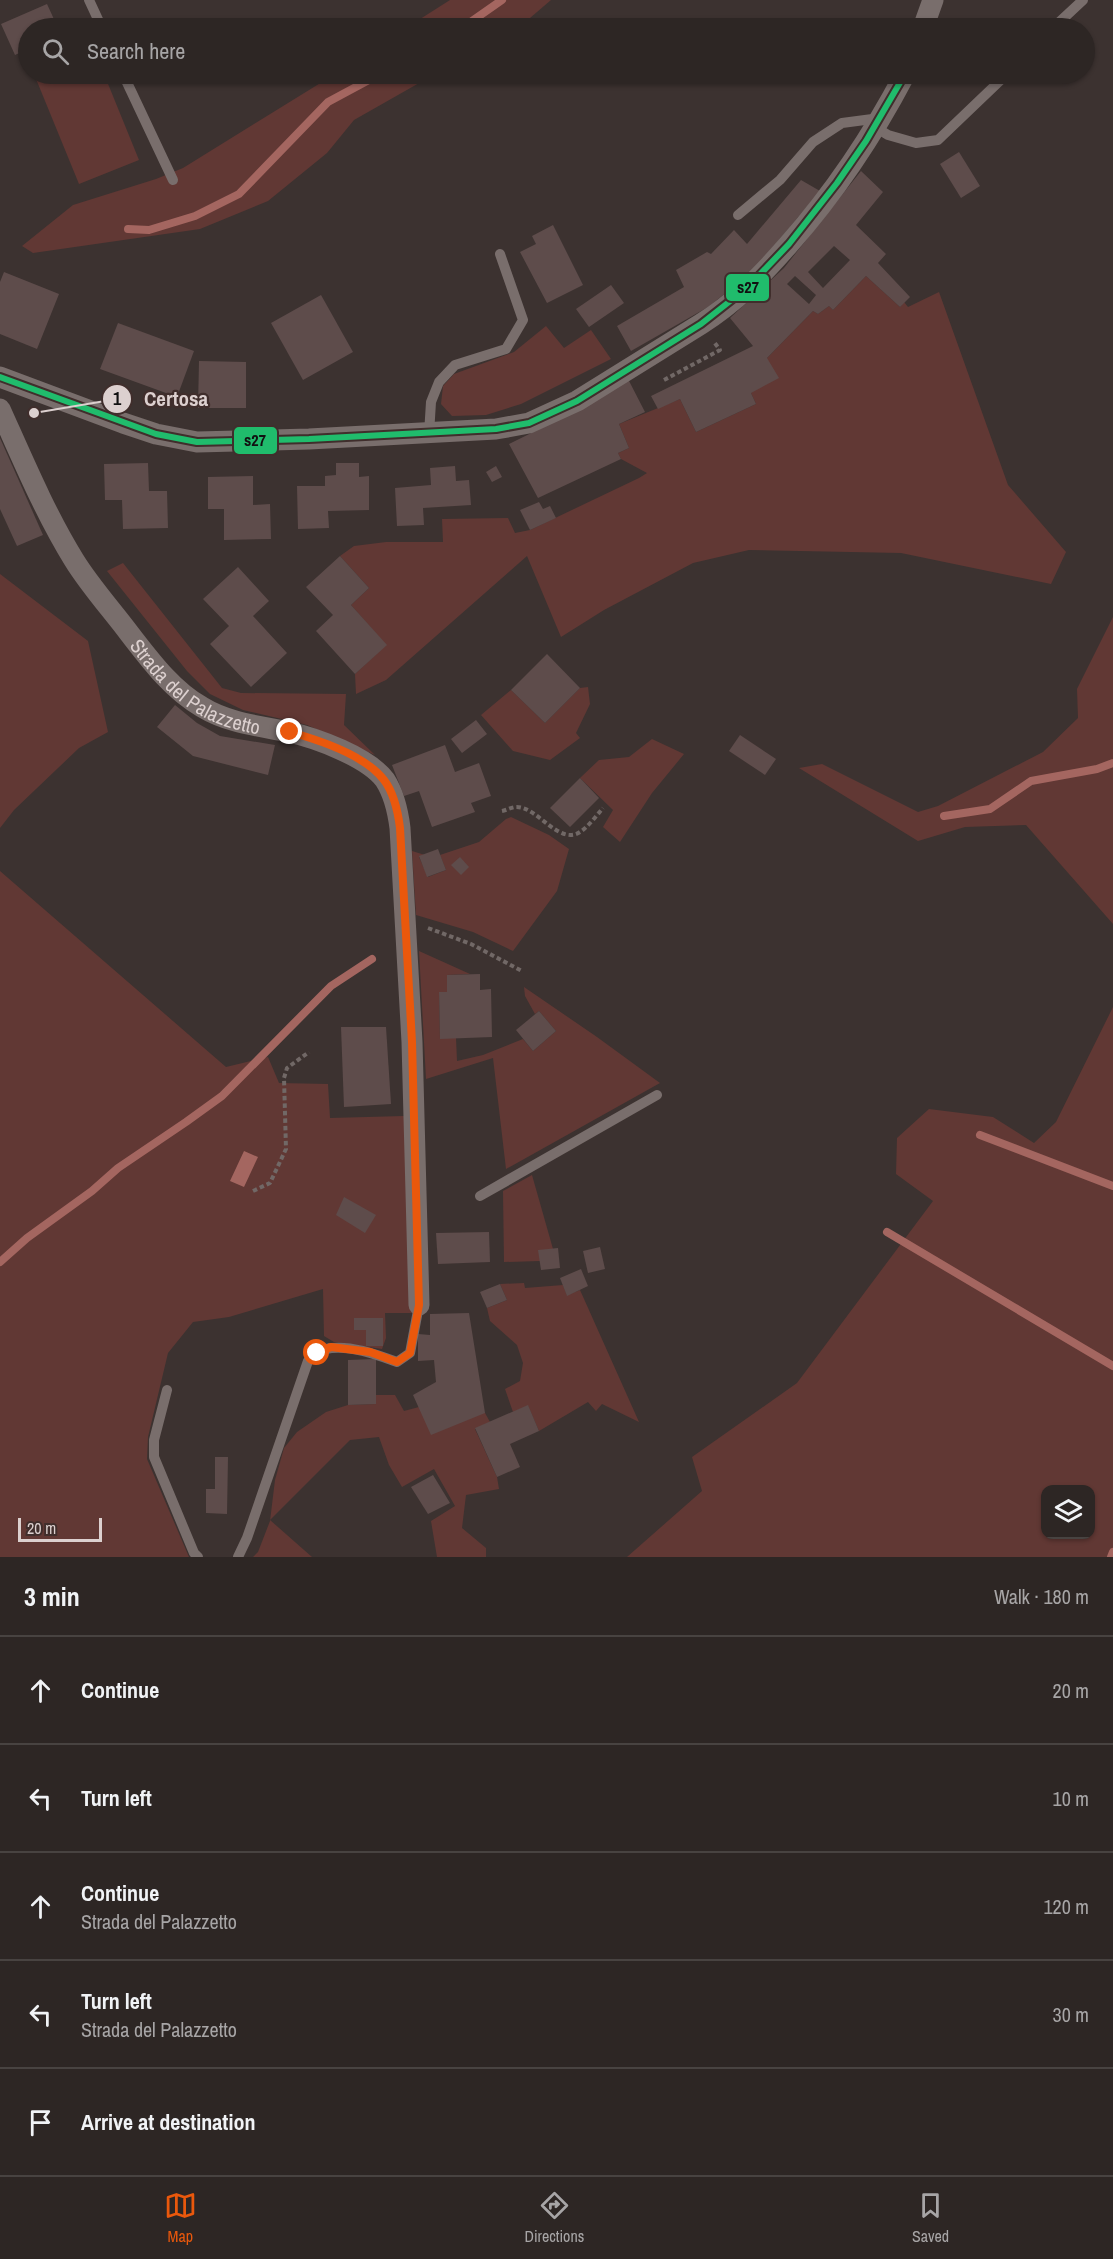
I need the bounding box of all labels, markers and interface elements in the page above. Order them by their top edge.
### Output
search box [18,18,1095,84]
icon: search [39,35,72,68]
text: Search here [87,36,185,66]
line badge: s27 [725,273,770,302]
text: s27 [737,276,759,298]
callout: Certosa [102,379,220,418]
text: Certosa [144,384,208,413]
text: 1 [113,386,122,411]
line badge: s27 [233,426,278,455]
text: s27 [244,429,266,451]
street label: Strada del Palazzetto [125,633,263,740]
route end [276,718,302,744]
route start [303,1339,329,1365]
map controls [1041,1485,1095,1539]
button: layers [1041,1485,1095,1539]
scale bar [18,1515,102,1542]
text: 20 m [27,1517,56,1539]
text: 3 min [24,1579,80,1614]
text: Walk · 180 m [994,1583,1089,1610]
icon: ahead [24,1674,57,1707]
text: Continue [81,1675,159,1705]
text: 20 m [1053,1677,1089,1704]
icon: left [24,1782,57,1815]
text: Turn left [81,1783,152,1813]
text: 10 m [1053,1785,1089,1812]
text: Continue [81,1878,159,1908]
icon: ahead [24,1890,57,1923]
text: 120 m [1043,1893,1089,1920]
text: Strada del Palazzetto [81,1908,237,1935]
text: Turn left [81,1986,152,2016]
icon: left [24,1998,57,2031]
text: 30 m [1053,2001,1089,2028]
text: Strada del Palazzetto [81,2016,237,2043]
icon: arrive [24,2106,57,2139]
text: Arrive at destination [81,2107,255,2137]
tab: Map [164,2189,197,2247]
tab: Directions [524,2189,584,2247]
tab: Saved [912,2189,949,2247]

